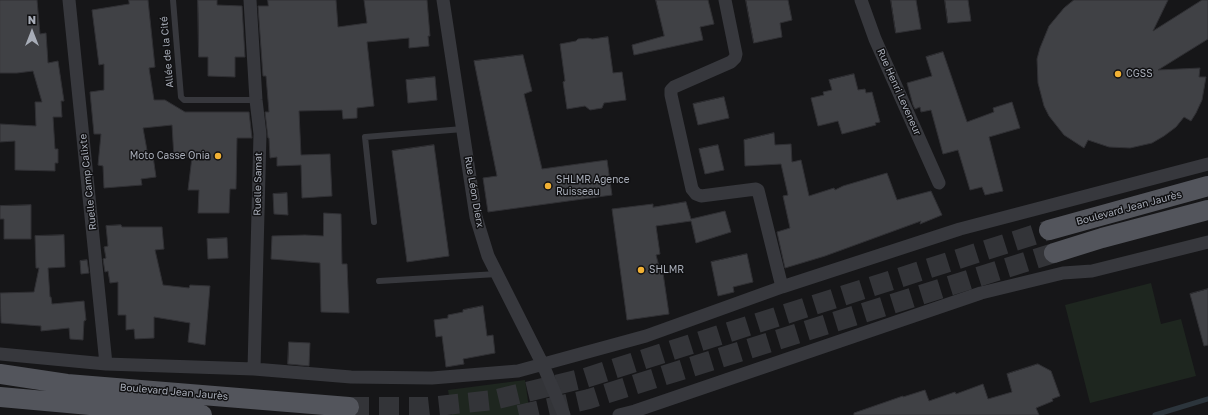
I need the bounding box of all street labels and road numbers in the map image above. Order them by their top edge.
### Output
street label: Allée de la Cité [158,16,176,88]
street label: Rue Henri Leveneur [874,47,924,137]
street label: Ruelle Camp Calixte [77,133,99,231]
street label: Ruelle Samat [251,152,265,216]
street label: Rue Léon Dierx [462,156,486,228]
street label: Boulevard Jean Jaurès [1075,188,1183,228]
street label: Boulevard Jean Jaurès [119,381,229,403]

